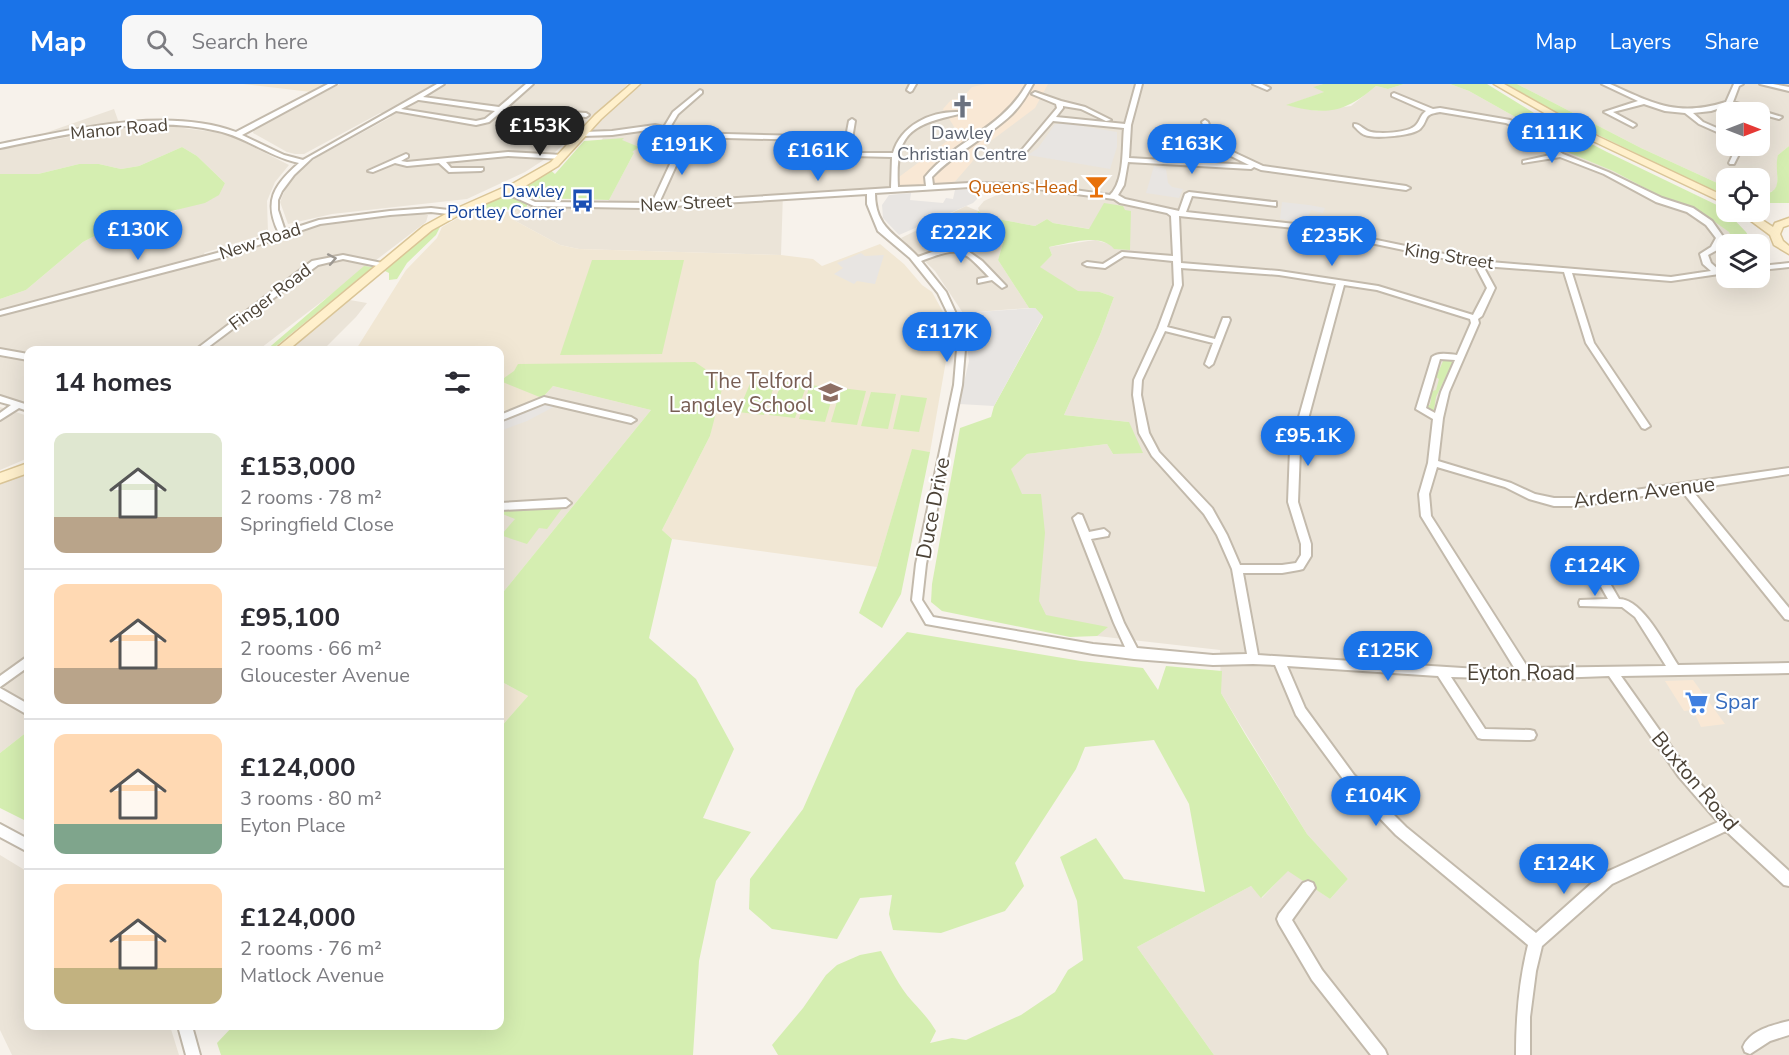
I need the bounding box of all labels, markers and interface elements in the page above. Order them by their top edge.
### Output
search box [122,15,542,69]
text: Map [30,23,86,61]
icon: search [143,26,176,59]
text: Search here [191,27,308,57]
text: Map [1535,28,1577,56]
text: Layers [1610,28,1671,56]
text: Share [1704,28,1759,56]
church icon: Dawley Christian Centre [949,94,975,120]
north arrow [1716,102,1770,156]
map controls [1716,102,1770,288]
pin: £153K [498,106,582,157]
text: £153K [509,112,571,139]
street label: Manor Road [69,113,169,145]
pin: £111K [1510,113,1594,164]
text: £111K [1521,119,1583,146]
place label: Dawley Christian Centre [897,121,1027,166]
pin: £163K [1150,124,1234,175]
pin: £191K [640,125,724,176]
text: £163K [1161,130,1223,157]
text: £191K [651,131,713,158]
pin: £161K [776,131,860,182]
text: £161K [787,137,849,164]
button: locate [1716,168,1770,222]
bar icon: Queens Head [1083,174,1109,200]
place label: Queens Head [968,175,1078,199]
place label: Dawley Portley Corner [447,179,565,224]
bus stop icon: Dawley Portley Corner [569,188,595,214]
street label: New Street [640,189,733,217]
pin: £130K [96,210,180,261]
pin: £222K [919,213,1003,264]
text: £130K [107,216,169,243]
pin: £235K [1290,216,1374,267]
street label: New Road [216,217,304,265]
text: £222K [930,219,992,246]
text: £235K [1301,222,1363,249]
button: layers [1716,234,1770,288]
street label: King Street [1403,237,1496,275]
one-way arrow [327,253,336,265]
street label: Finger Road [224,258,316,336]
pin: £117K [905,312,989,363]
text: £117K [916,318,978,345]
text: 14 homes [54,365,172,400]
icon: filters [441,366,474,399]
place label: The Telford Langley School [669,367,814,419]
school or university icon: The Telford Langley School [818,380,844,406]
pin: £95.1K [1259,416,1357,467]
text: £95.1K [1275,422,1341,449]
text: £153,000 [240,449,356,484]
street label: Duce Drive [909,455,957,561]
icon: home [102,457,174,529]
street label: Ardern Avenue [1572,469,1716,515]
text: 2 rooms · 78 m² [240,484,382,511]
text: Springfield Close [240,511,394,538]
pin: £124K [1553,546,1637,597]
text: £124K [1564,552,1626,579]
text: £95,100 [240,600,340,635]
icon: home [102,608,174,680]
pin: £125K [1346,631,1430,682]
text: 2 rooms · 66 m² [240,635,382,662]
text: £125K [1357,637,1419,664]
street label: Eyton Road [1467,659,1575,687]
text: Gloucester Avenue [240,662,410,689]
place label: Spar [1715,688,1759,716]
supermarket icon: Spar [1684,689,1710,715]
street label: Buxton Road [1645,725,1745,837]
text: £124,000 [240,750,356,785]
icon: home [102,758,174,830]
pin: £104K [1334,776,1418,827]
text: £104K [1345,782,1407,809]
text: 3 rooms · 80 m² [240,785,382,812]
text: Eyton Place [240,812,345,839]
pin: £124K [1522,844,1606,895]
text: £124K [1533,850,1595,877]
text: £124,000 [240,900,356,935]
icon: home [102,908,174,980]
text: 2 rooms · 76 m² [240,935,382,962]
text: Matlock Avenue [240,962,384,989]

